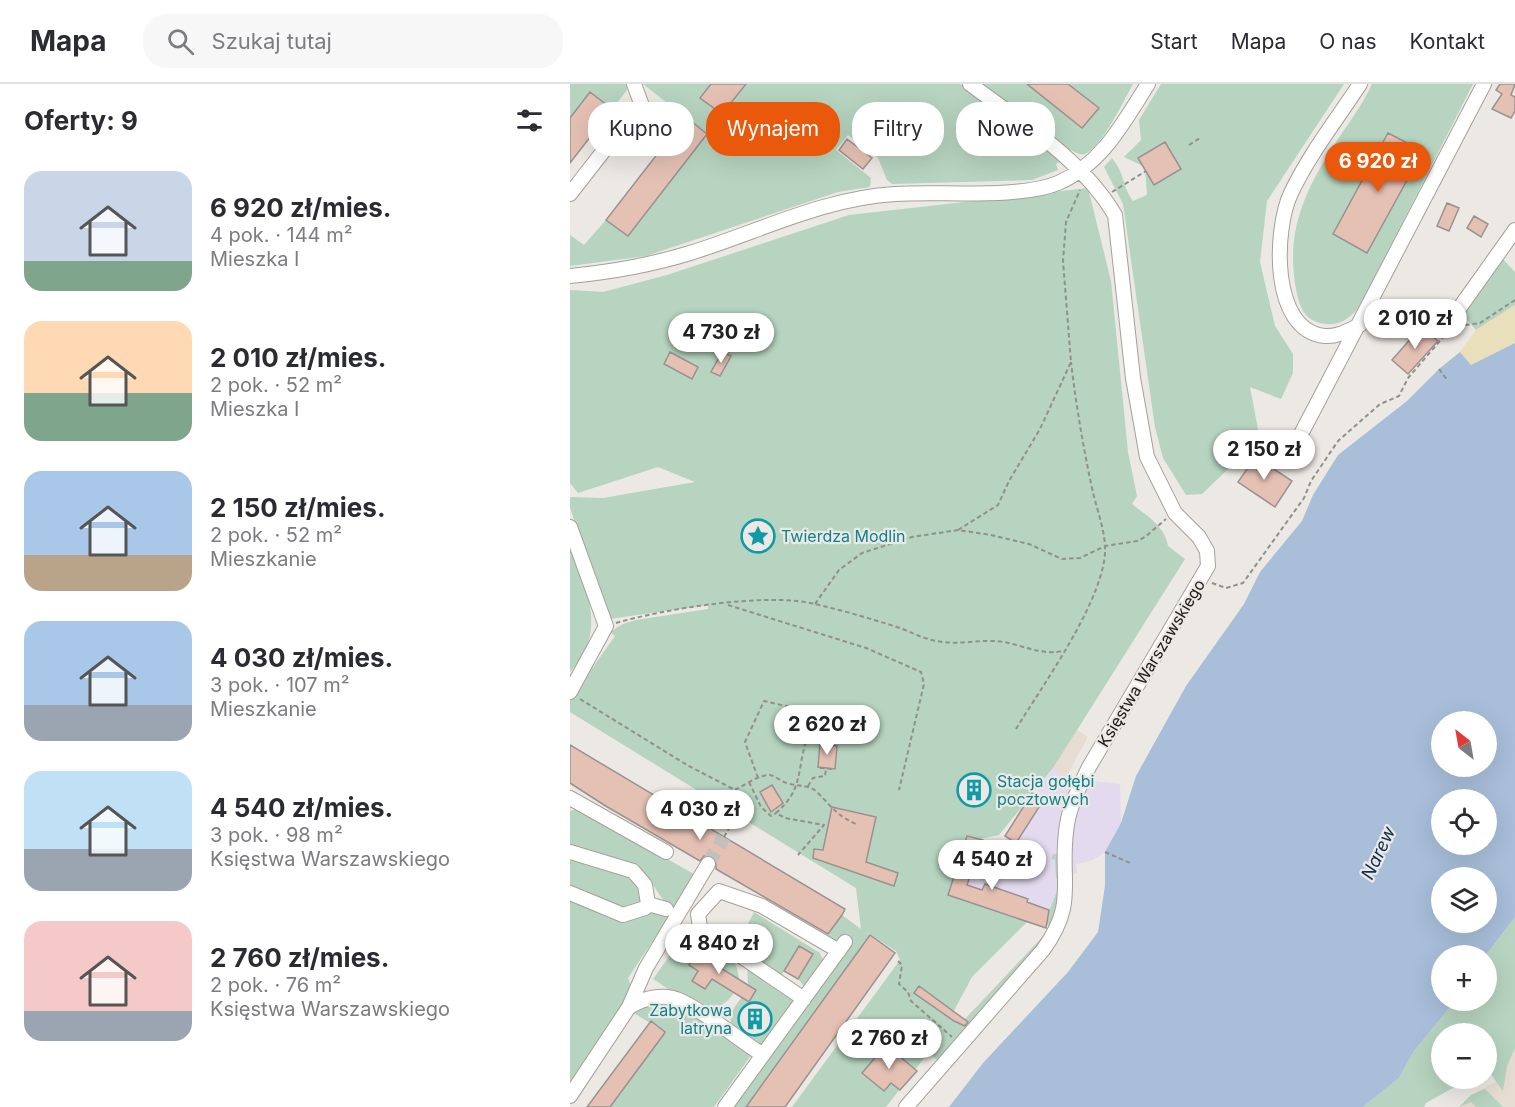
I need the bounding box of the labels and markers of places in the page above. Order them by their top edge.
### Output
pin: 6 920 zł [1316,142,1440,193]
pin: 2 010 zł [1353,299,1477,350]
pin: 4 730 zł [659,313,783,364]
pin: 2 150 zł [1202,430,1326,481]
place icon: Twierdza Modlin [740,518,776,554]
place label: Twierdza Modlin [781,526,906,546]
pin: 2 620 zł [765,705,889,756]
place label: Stacja gołębi pocztowych [997,771,1094,809]
building icon: Stacja gołębi pocztowych [956,772,992,808]
pin: 4 030 zł [638,790,762,841]
pin: 4 540 zł [930,840,1054,891]
pin: 4 840 zł [657,924,781,975]
place label: Zabytkowa latryna [649,1000,732,1038]
building icon: Zabytkowa latryna [737,1001,773,1037]
pin: 2 760 zł [827,1019,951,1070]

